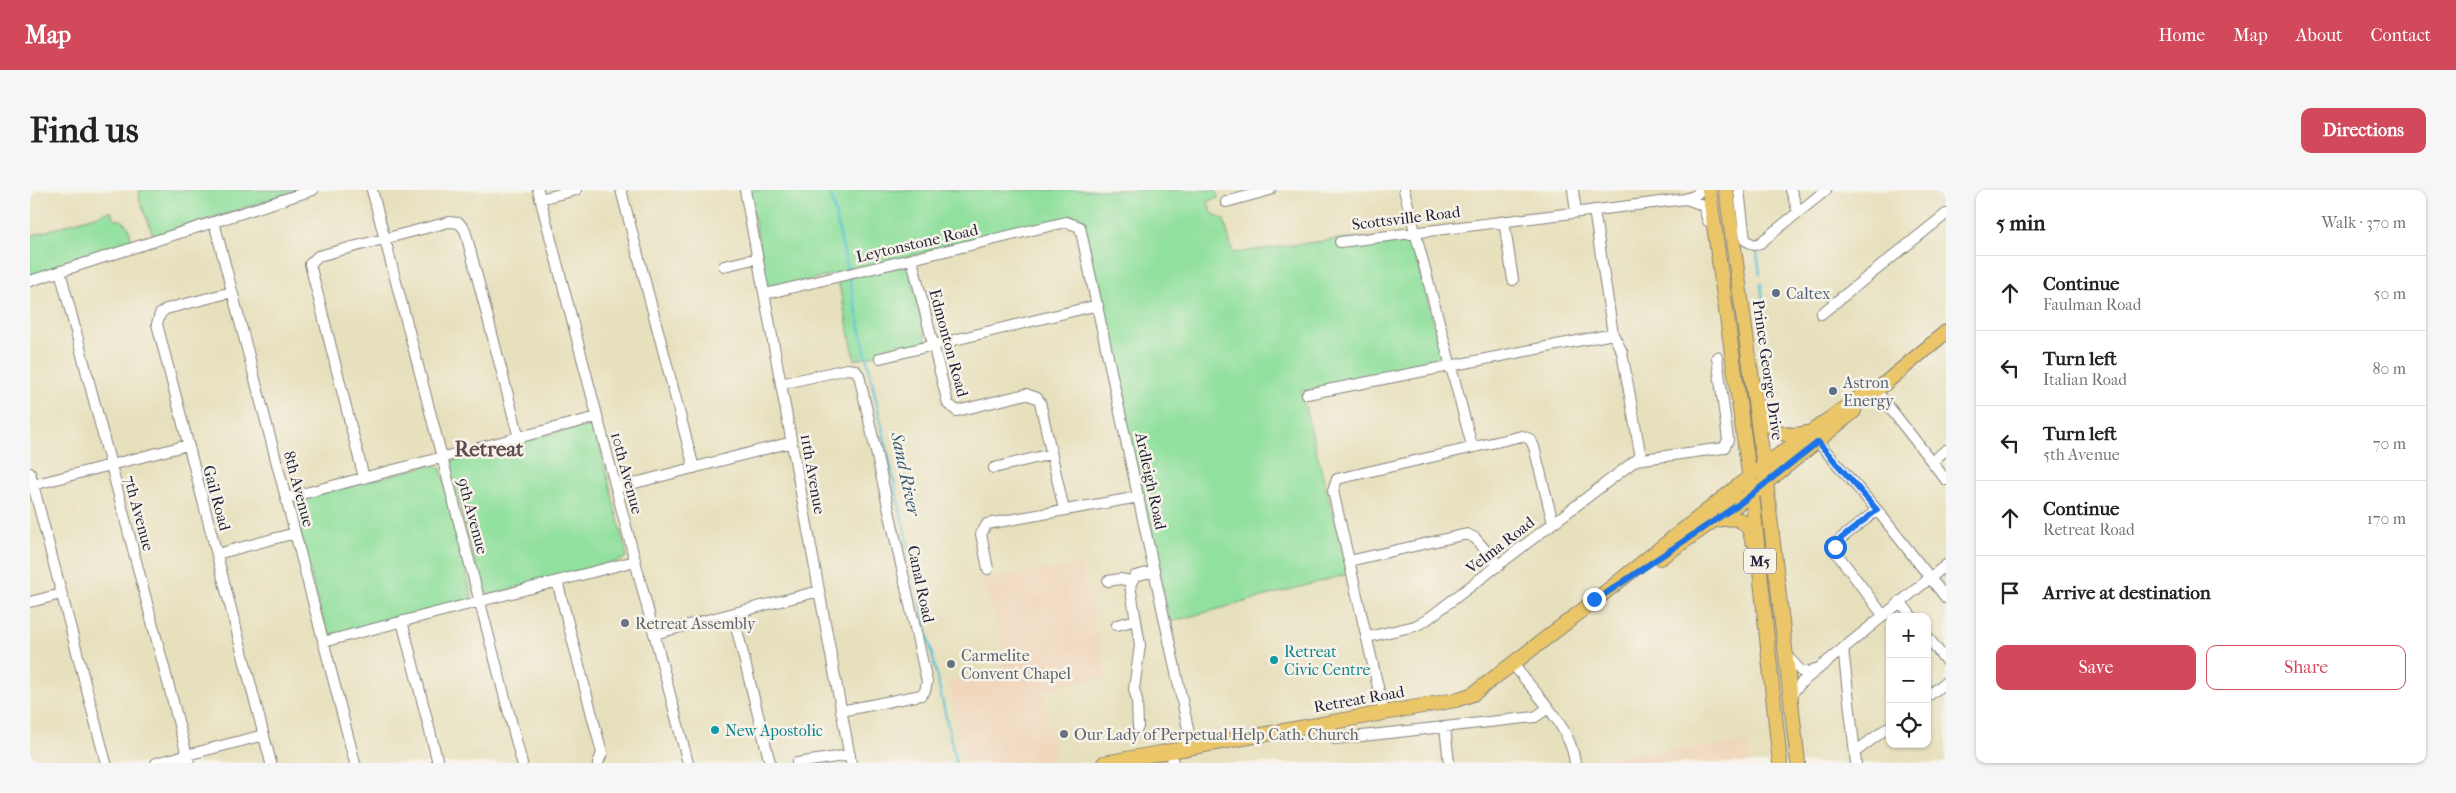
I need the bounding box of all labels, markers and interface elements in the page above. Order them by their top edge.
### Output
text: Map [25,21,71,49]
text: Home [2158,25,2205,46]
text: Map [2233,25,2268,46]
text: About [2296,25,2342,46]
text: Contact [2370,25,2431,46]
button: Directions [2301,108,2426,153]
text: Find us [30,110,139,151]
street label: Scottsville Road [1351,202,1462,234]
text: 5 min [1996,211,2045,235]
text: Walk · 370 m [2321,213,2406,232]
street label: Leytonstone Road [854,220,980,266]
text: Continue [2043,273,2119,295]
icon: ahead [1996,279,2024,307]
place label: Caltex [1786,284,1831,303]
text: 50 m [2374,284,2406,303]
street label: Edmonton Road [925,287,973,399]
marker: Caltex [1770,287,1782,299]
text: Faulman Road [2043,295,2141,314]
street label: Prince George Drive [1749,298,1787,442]
text: Turn left [2043,348,2117,370]
icon: left [1996,354,2024,382]
text: 80 m [2372,359,2406,378]
text: Italian Road [2043,370,2127,389]
place label: Astron Energy [1842,373,1894,410]
marker: Astron Energy [1827,385,1839,397]
text: Turn left [2043,423,2117,445]
water label: Sand River [886,429,924,519]
icon: left [1996,429,2024,457]
street label: 10th Avenue [607,430,647,516]
street label: Ardleigh Road [1131,430,1171,532]
street label: 11th Avenue [797,432,829,516]
text: 70 m [2373,434,2406,453]
district label: Retreat [454,437,524,461]
text: 5th Avenue [2043,445,2120,464]
street label: 8th Avenue [280,449,318,529]
street label: Gail Road [199,463,235,533]
street label: 7th Avenue [120,473,158,553]
street label: 9th Avenue [454,476,492,556]
text: Continue [2043,498,2119,520]
icon: ahead [1996,504,2024,532]
text: 170 m [2367,509,2406,528]
street label: Velma Road [1461,512,1538,578]
text: Retreat Road [2043,520,2135,539]
route start [1824,536,1847,559]
street label: Canal Road [904,544,938,625]
road number: M5 [1744,548,1776,574]
icon: arrive [1996,579,2024,607]
text: Arrive at destination [2043,582,2211,604]
route end [1583,588,1606,611]
map controls [1886,613,1931,748]
button: + [1886,613,1931,658]
place label: Retreat Assembly [635,614,756,633]
marker: Retreat Assembly [619,617,631,629]
place label: Retreat Civic Centre [1284,642,1371,679]
button: Save [1996,645,2196,690]
button: Share [2206,645,2406,690]
place label: Carmelite Convent Chapel [961,646,1071,683]
marker: Retreat Civic Centre [1268,654,1280,666]
marker: Carmelite Convent Chapel [945,658,957,670]
button: − [1886,658,1931,703]
street label: Retreat Road [1312,682,1406,716]
button: locate [1886,703,1931,748]
place label: New Apostolic [725,721,823,740]
marker: New Apostolic [709,724,721,736]
place label: Our Lady of Perpetual Help Cath. Church [1074,725,1359,744]
marker: Our Lady of Perpetual Help Cath. Church [1058,728,1070,740]

